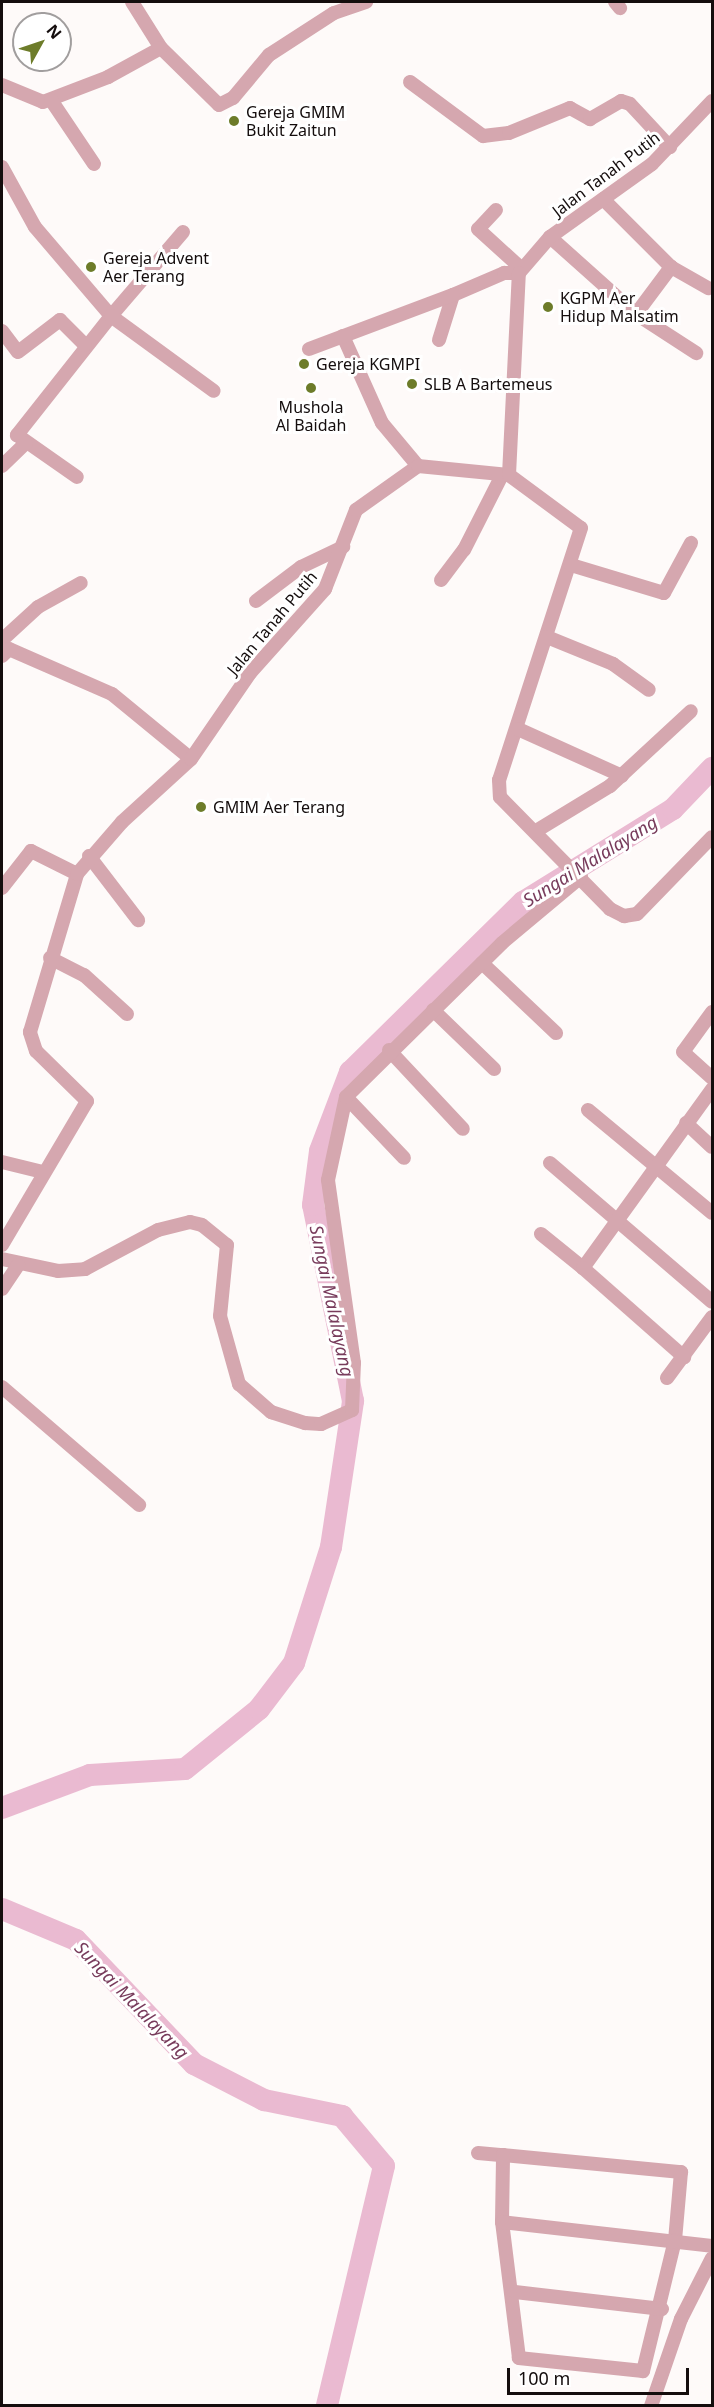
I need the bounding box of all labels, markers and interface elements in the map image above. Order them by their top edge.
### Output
north arrow [12,12,72,72]
text: N [42,20,67,44]
place label: Gereja GMIM Bukit Zaitun [246,102,345,140]
marker: Gereja GMIM Bukit Zaitun [227,114,241,128]
street label: Jalan Tanah Putih [549,127,663,221]
place label: Gereja Advent Aer Terang [103,248,209,286]
marker: Gereja Advent Aer Terang [84,260,98,274]
place label: KGPM Aer Hidup Malsatim [560,288,679,326]
marker: KGPM Aer Hidup Malsatim [541,300,555,314]
place label: Gereja KGMPI [316,354,420,374]
marker: Gereja KGMPI [297,357,311,371]
place label: SLB A Bartemeus [424,374,552,394]
marker: SLB A Bartemeus [405,377,419,391]
marker: Mushola Al Baidah [304,381,318,395]
place label: Mushola Al Baidah [276,397,346,435]
street label: Jalan Tanah Putih [223,567,321,679]
place label: GMIM Aer Terang [213,797,345,817]
marker: GMIM Aer Terang [194,800,208,814]
water label: Sungai Malalayang [519,811,661,911]
water label: Sungai Malalayang [305,1223,359,1379]
water label: Sungai Malalayang [71,1937,193,2063]
scale bar [510,2356,692,2394]
text: 100 m [518,2366,570,2390]

